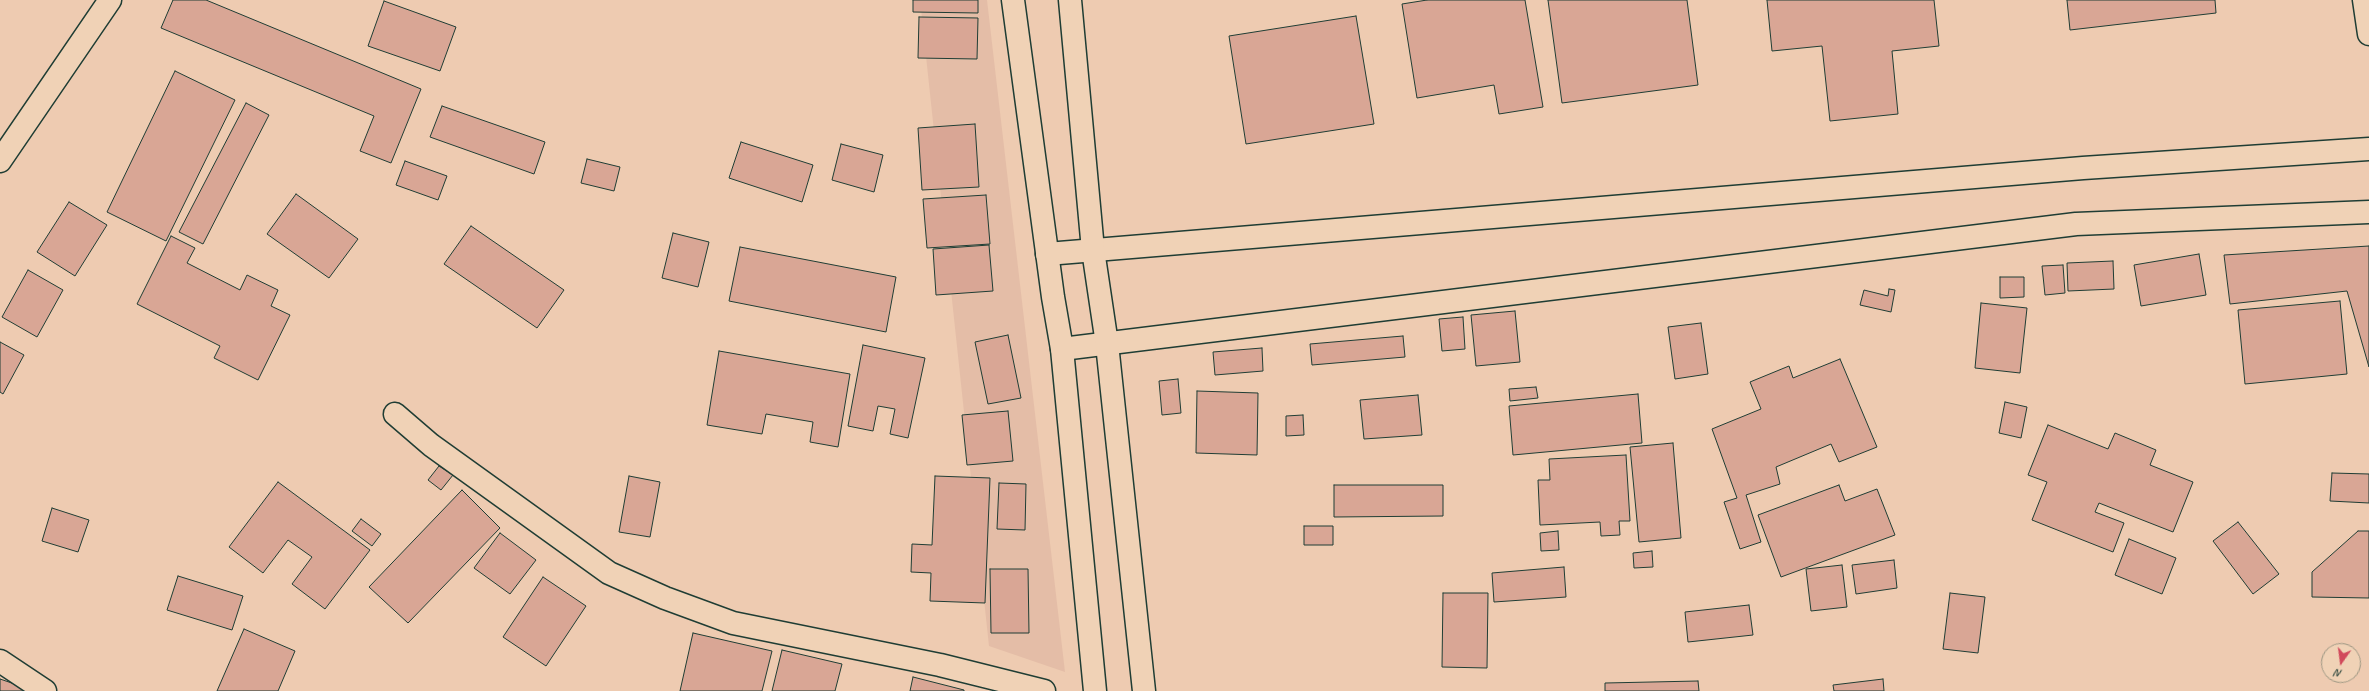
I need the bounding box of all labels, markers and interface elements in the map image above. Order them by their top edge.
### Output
north arrow [2321,643,2361,683]
text: N [2333,666,2343,681]

